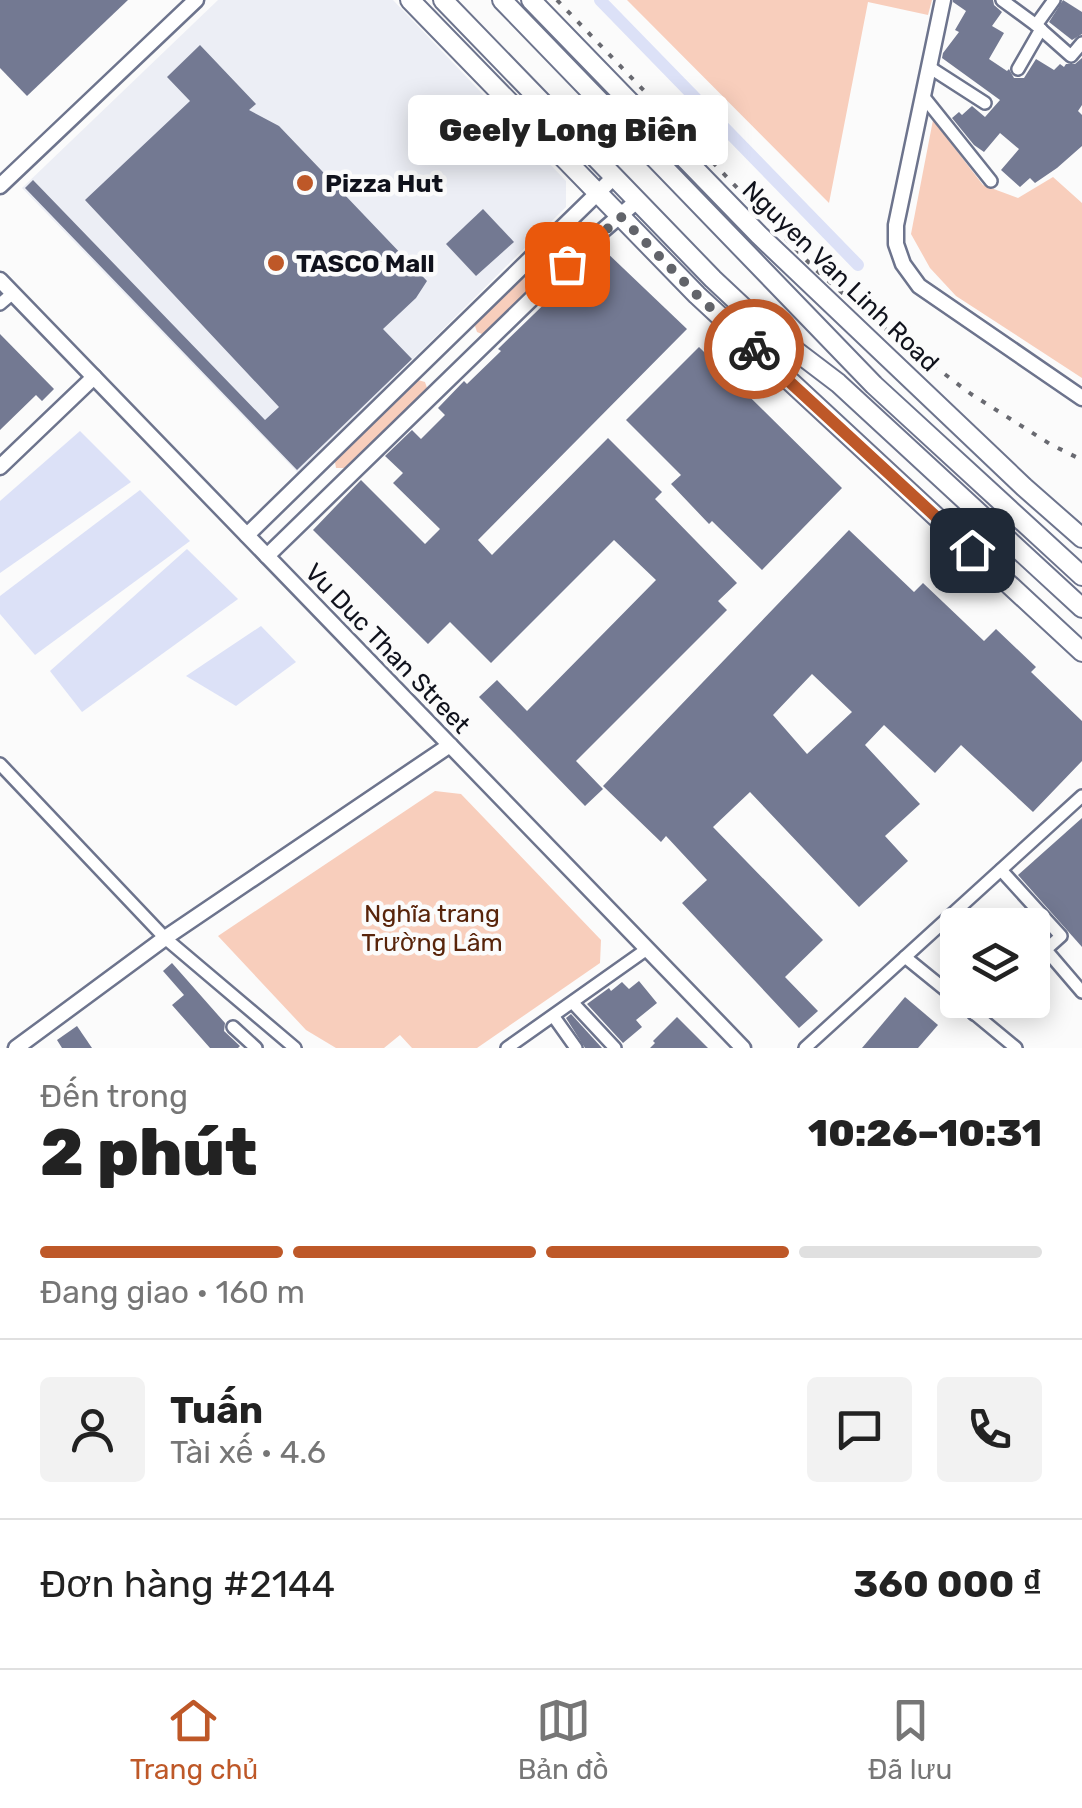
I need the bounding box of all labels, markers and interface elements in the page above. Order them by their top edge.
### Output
callout: Geely Long Biên [407,94,727,164]
text: Geely Long Biên [439,111,697,149]
place label: Pizza Hut [325,169,443,198]
marker: Pizza Hut [294,172,316,194]
street label: Nguyen Van Linh Road [737,175,945,378]
pin [525,222,610,307]
icon: bag [540,237,595,292]
place label: TASCO Mall [296,249,435,278]
marker: TASCO Mall [265,252,287,274]
courier [704,299,804,399]
icon: bike [727,322,782,377]
pin [930,508,1015,593]
icon: home [945,523,1000,578]
street label: Vu Duc Than Street [299,557,476,739]
park label: Nghĩa trang Trường Lâm [361,899,503,957]
map controls [940,908,1050,1018]
button: layers [940,908,1050,1018]
text: Đến trong [40,1077,188,1115]
text: 10:26–10:31 [808,1110,1042,1156]
text: 2 phút [40,1114,258,1191]
text: Đang giao · 160 m [40,1273,305,1311]
button: person [40,1377,145,1482]
button: chat [807,1377,912,1482]
button: phone [937,1377,1042,1482]
text: Tuấn [170,1387,263,1433]
text: Tài xế · 4.6 [170,1433,326,1471]
text: Đơn hàng #2144 [40,1561,335,1607]
text: 360 000 ₫ [853,1561,1042,1607]
tab: Trang chủ [130,1693,258,1786]
tab: Bản đồ [518,1693,609,1786]
tab: Đã lưu [868,1693,952,1786]

